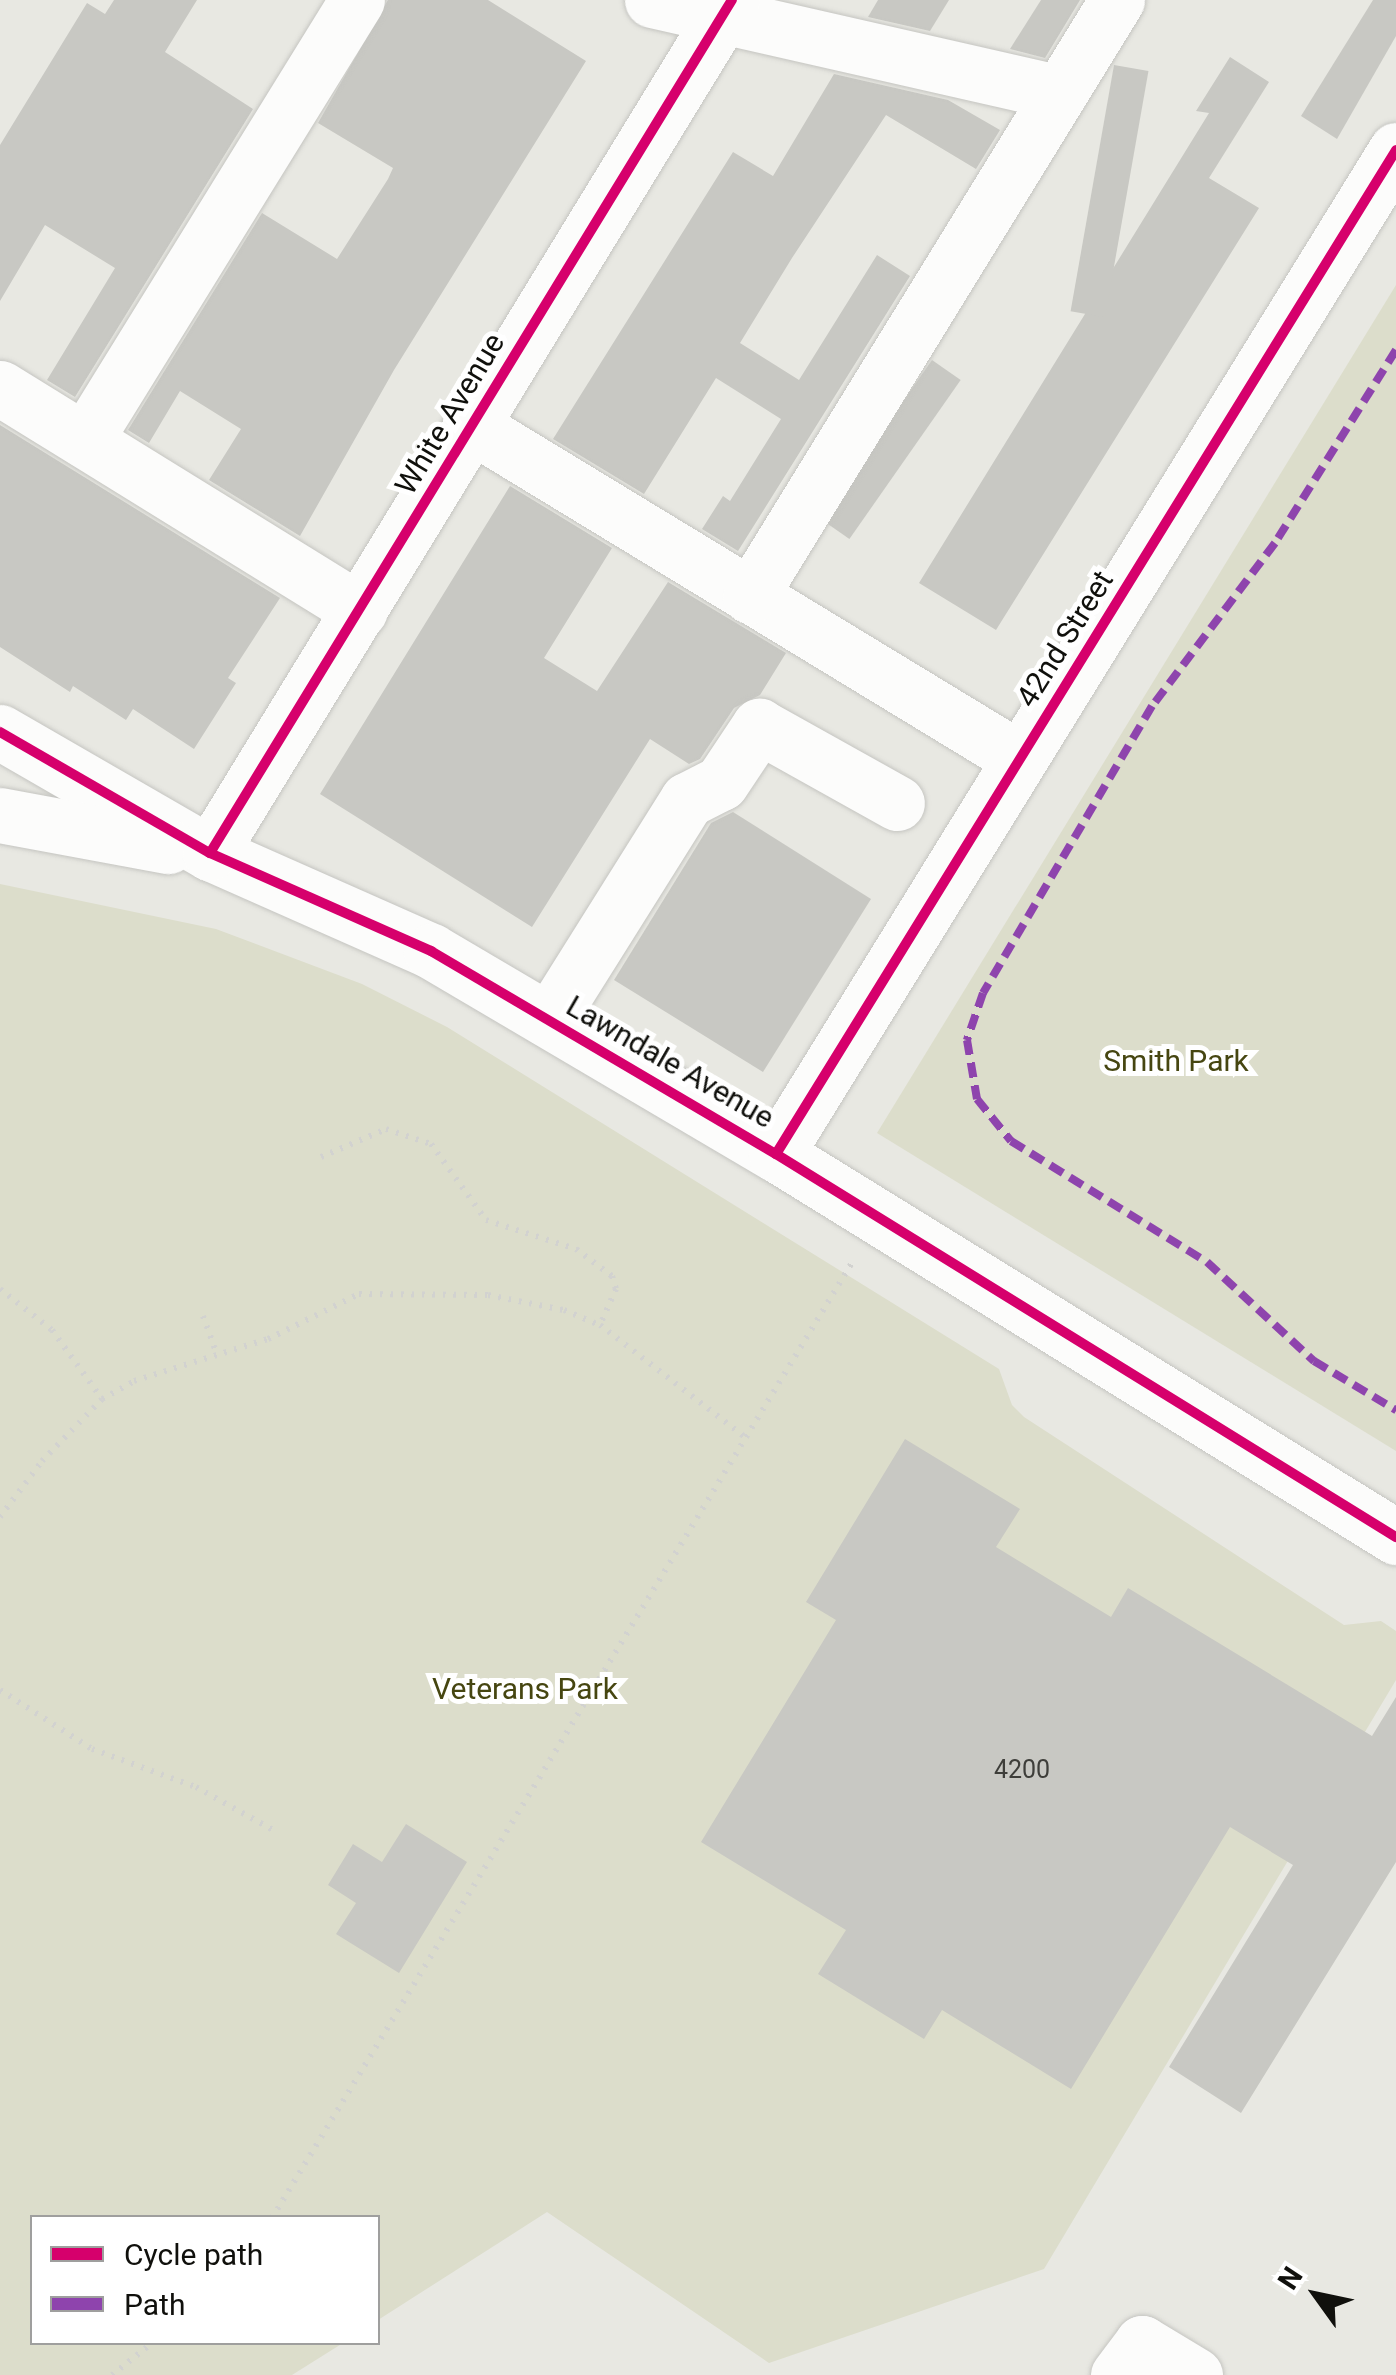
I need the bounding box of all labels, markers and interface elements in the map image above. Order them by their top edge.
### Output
street label: White Avenue [388,327,512,501]
street label: 42nd Street [1009,564,1121,714]
street label: Lawndale Avenue [560,988,780,1136]
park label: Smith Park [1103,1043,1249,1079]
park label: Veterans Park [432,1671,618,1707]
house number: 4200 [994,1755,1050,1785]
legend [30,2215,380,2345]
text: Cycle path [124,2237,263,2272]
north arrow [1266,2245,1366,2345]
text: N [1271,2261,1310,2296]
text: Path [124,2287,185,2322]

